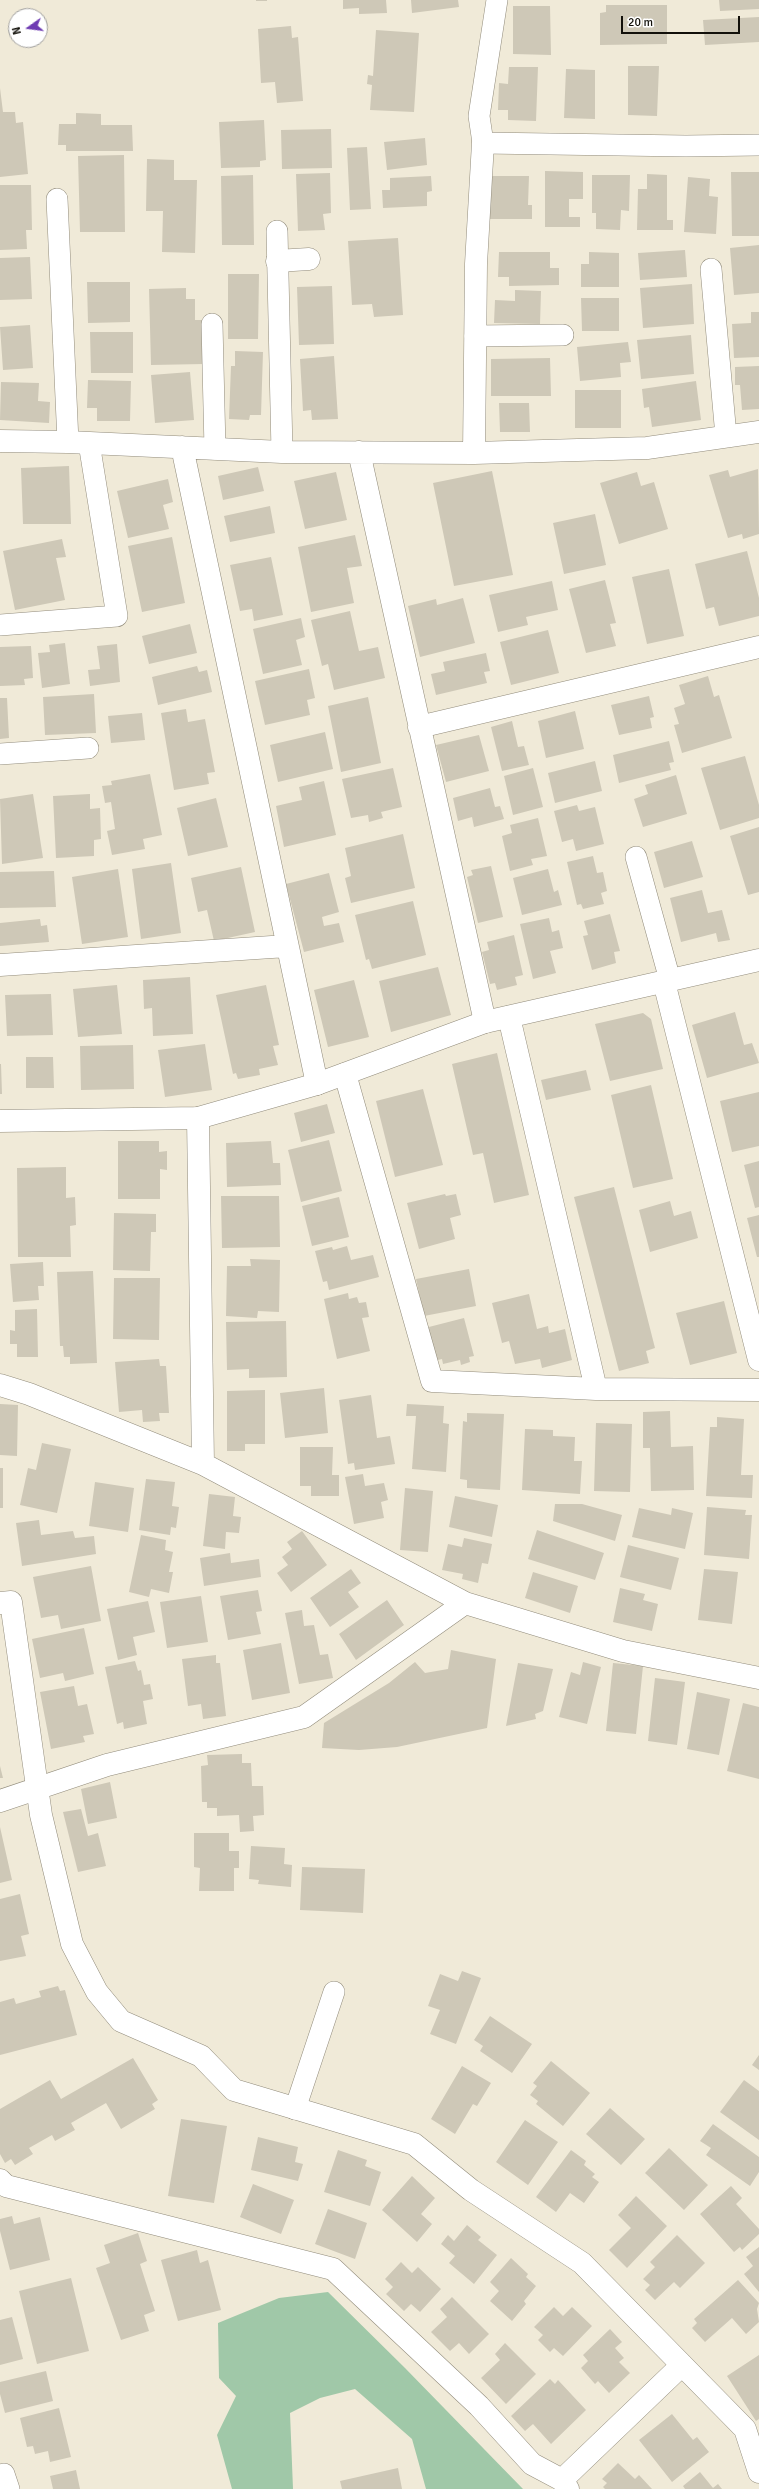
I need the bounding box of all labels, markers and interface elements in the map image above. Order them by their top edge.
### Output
north arrow [8,8,48,48]
scale bar [623,8,742,34]
text: 20 m [628,15,653,30]
text: N [10,25,24,36]

